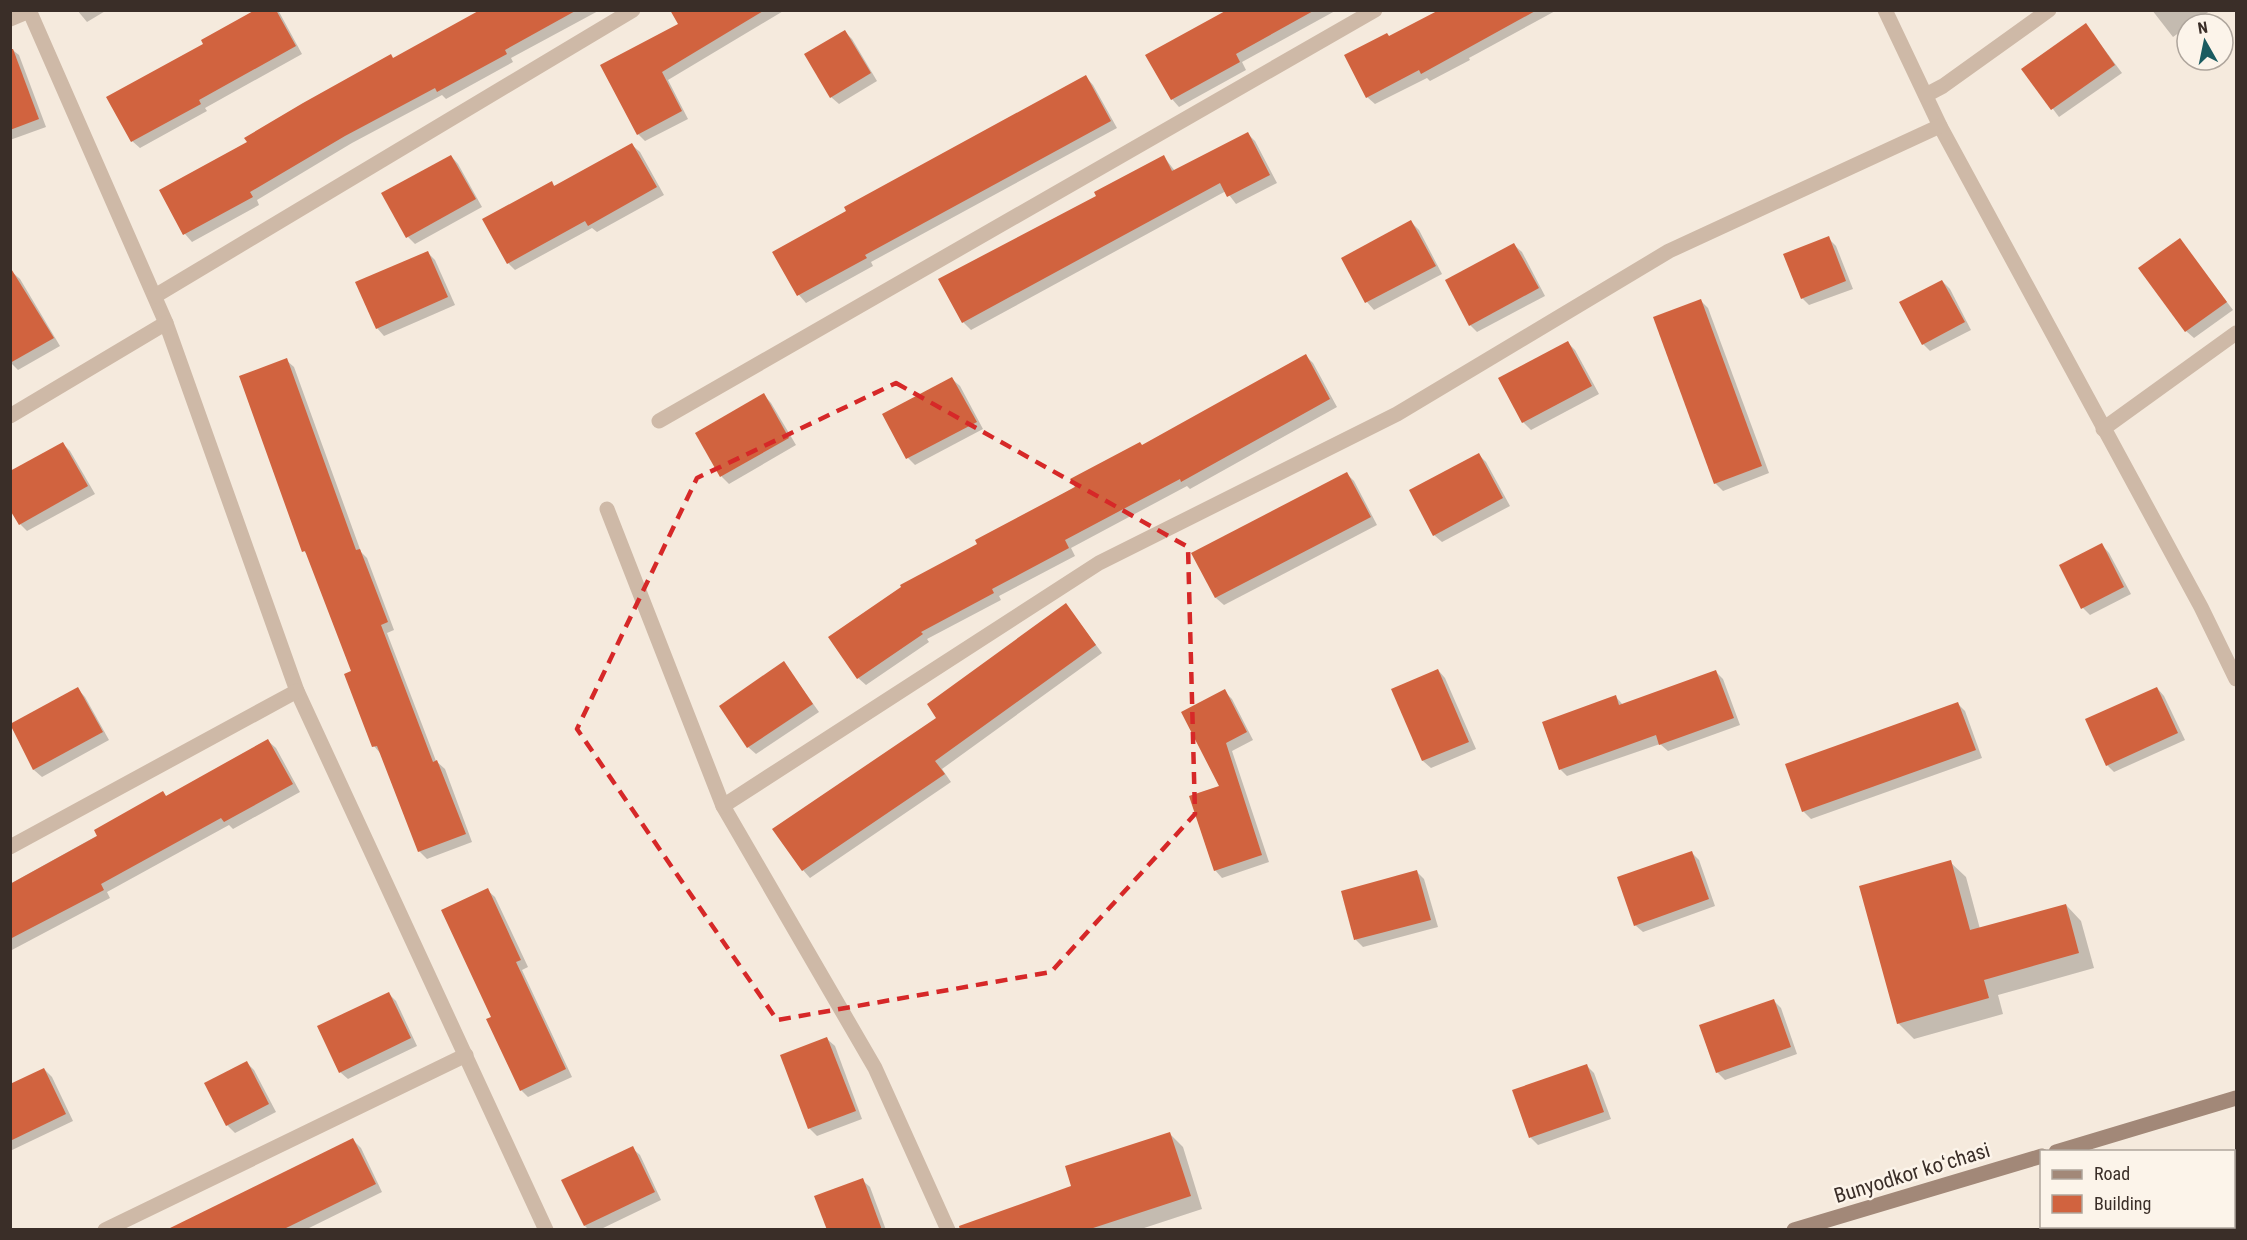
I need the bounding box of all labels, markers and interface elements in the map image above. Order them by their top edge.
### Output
north arrow [2175,12,2235,72]
text: N [2196,18,2209,38]
street label: Bunyodkor koʻchasi [1831,1138,1993,1208]
legend [2040,1150,2235,1228]
text: Road [2094,1163,2130,1184]
text: Building [2094,1193,2151,1214]

